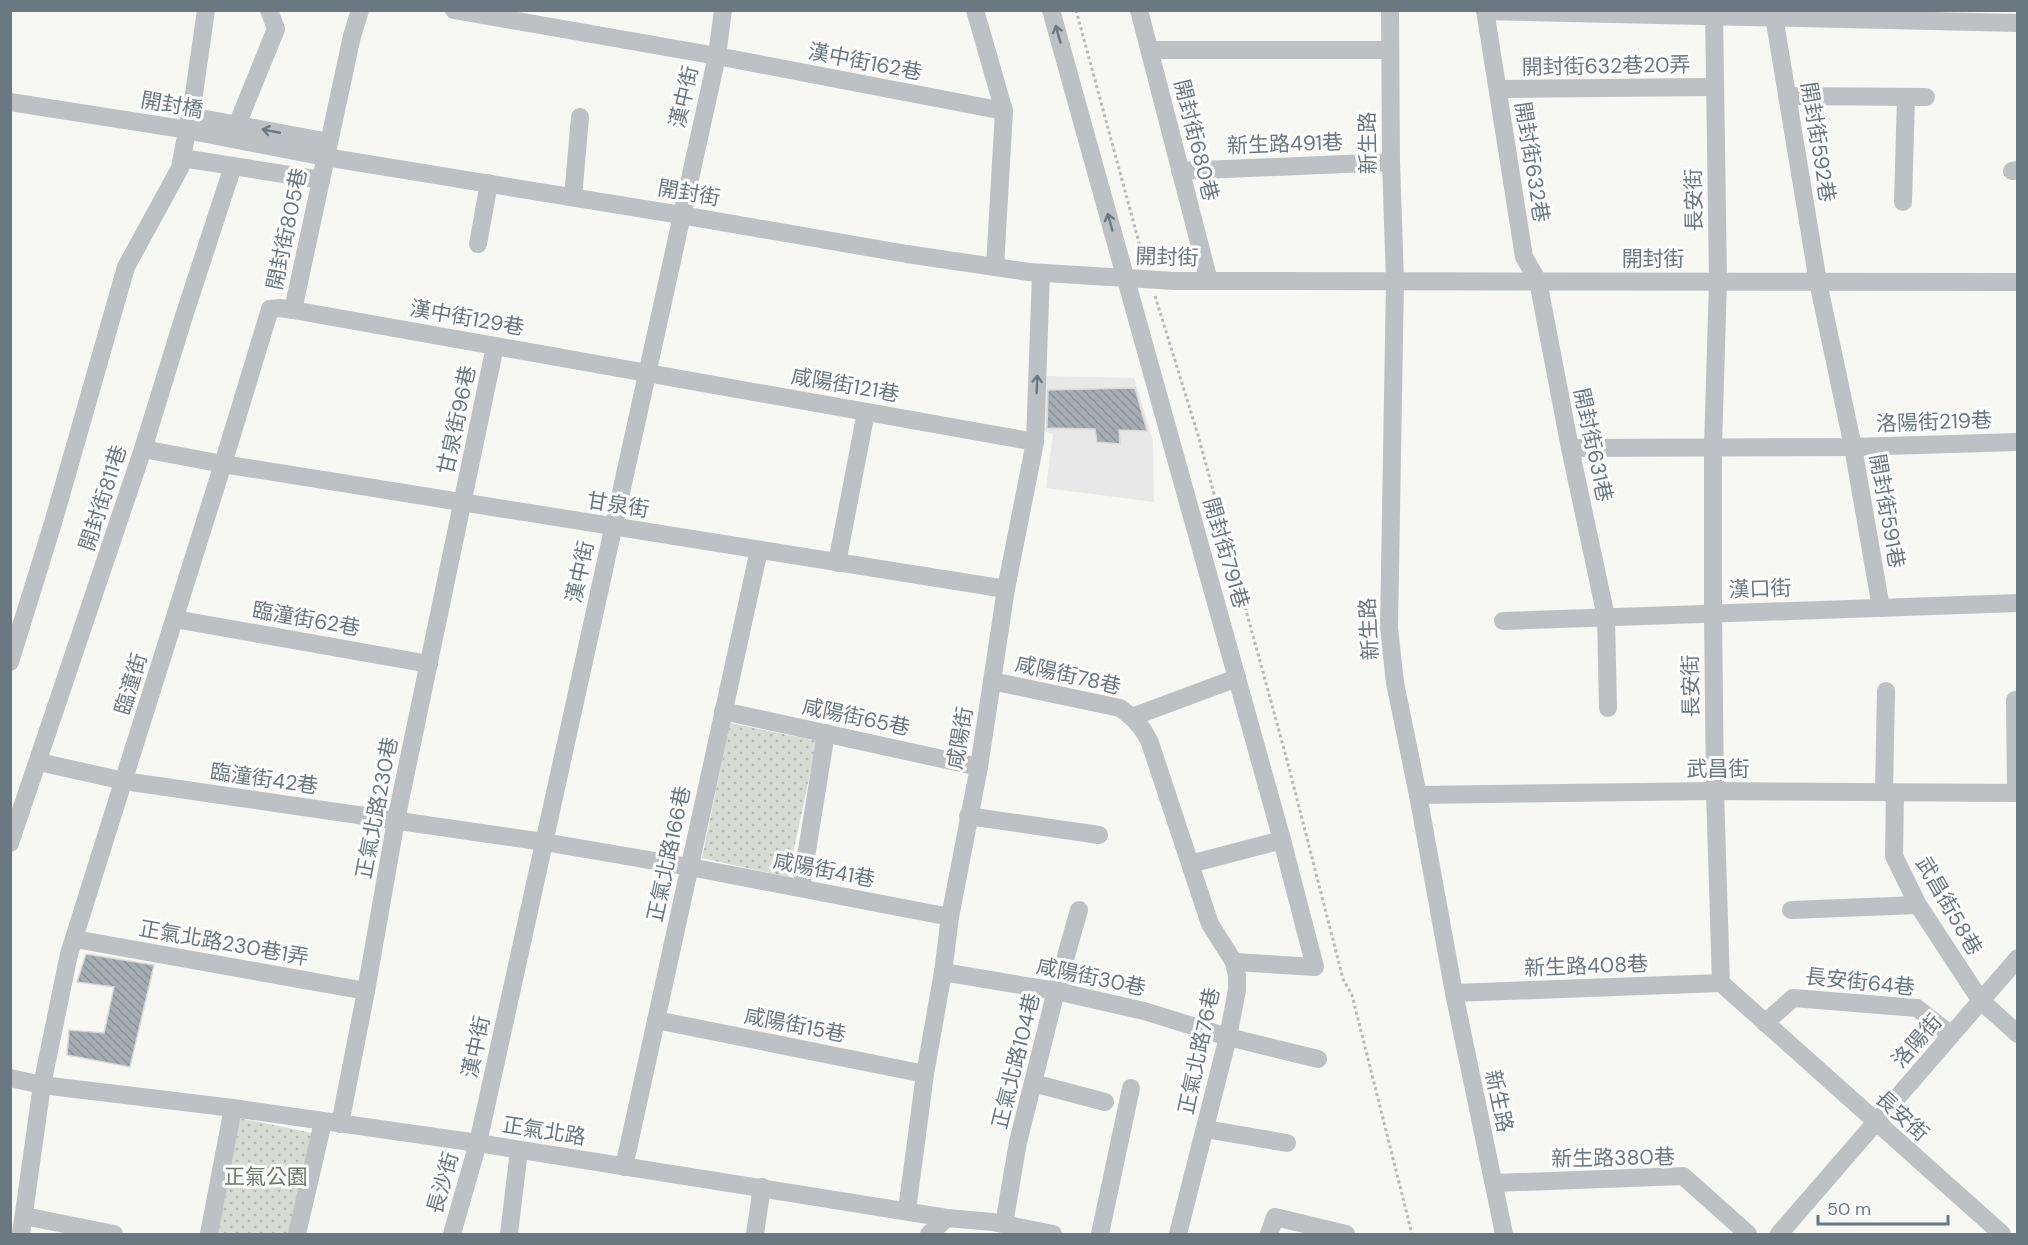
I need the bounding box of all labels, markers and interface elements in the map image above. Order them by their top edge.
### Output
one-way arrow [1051,25,1063,44]
street label: 漢中街162巷 [806,37,924,87]
street label: 開封街632巷20弄 [1521,51,1691,81]
street label: 漢中街 [663,63,705,131]
street label: 開封街680巷 [1167,76,1225,204]
street label: 開封街592巷 [1795,80,1841,204]
street label: 開封橋 [139,86,205,124]
street label: 開封街632巷 [1509,100,1555,224]
street label: 新生路 [1353,111,1383,175]
one-way arrow [262,125,281,136]
street label: 新生路491巷 [1226,128,1344,160]
street label: 開封街805巷 [260,165,314,293]
street label: 長安街 [1679,168,1709,232]
street label: 開封街 [656,174,722,212]
one-way arrow [1104,213,1115,232]
street label: 開封街 [1135,242,1199,272]
street label: 開封街 [1622,245,1685,273]
street label: 漢中街129巷 [408,294,526,342]
street label: 咸陽街121巷 [789,362,901,408]
street label: 甘泉街96巷 [432,363,482,477]
one-way arrow [1032,374,1043,394]
street label: 開封街631巷 [1567,385,1619,505]
street label: 洛陽街219巷 [1876,406,1992,438]
street label: 開封街811巷 [73,442,133,554]
street label: 開封街591巷 [1863,452,1911,570]
street label: 甘泉街 [585,486,651,524]
street label: 開封街791巷 [1197,494,1255,612]
street label: 漢中街 [560,538,600,606]
street label: 漢口街 [1728,574,1792,604]
street label: 臨潼街62巷 [250,596,362,642]
street label: 新生路 [1353,597,1385,661]
street label: 咸陽街78巷 [1012,649,1124,701]
street label: 臨潼街 [108,650,154,718]
street label: 長安街 [1676,654,1706,718]
street label: 咸陽街65巷 [799,692,913,742]
street label: 咸陽街 [941,705,979,771]
street label: 正氣北路230巷 [350,735,404,881]
street label: 武昌街 [1687,755,1750,783]
street label: 臨潼街42巷 [208,758,320,800]
street label: 正氣北路166巷 [641,784,697,924]
street label: 咸陽街41巷 [771,846,877,894]
street label: 武昌街58巷 [1909,852,1989,960]
street label: 正氣北路230巷1弄 [137,914,311,972]
street label: 新生路408巷 [1524,950,1648,982]
street label: 咸陽街30巷 [1034,952,1148,1002]
street label: 長安街64巷 [1804,962,1916,1002]
street label: 正氣北路76巷 [1172,985,1226,1117]
street label: 正氣北路104巷 [986,990,1046,1132]
street label: 咸陽街15巷 [742,1001,848,1049]
street label: 洛陽街 [1886,1008,1948,1074]
street label: 漢中街 [456,1013,496,1081]
street label: 新生路 [1479,1067,1519,1135]
street label: 長安街 [1869,1085,1935,1147]
street label: 正氣北路 [500,1111,588,1151]
street label: 新生路380巷 [1551,1143,1675,1173]
street label: 長沙街 [421,1149,465,1217]
park label: 正氣公園 [224,1163,308,1191]
scale bar [1818,1188,1948,1226]
text: 50 m [1827,1197,1871,1221]

